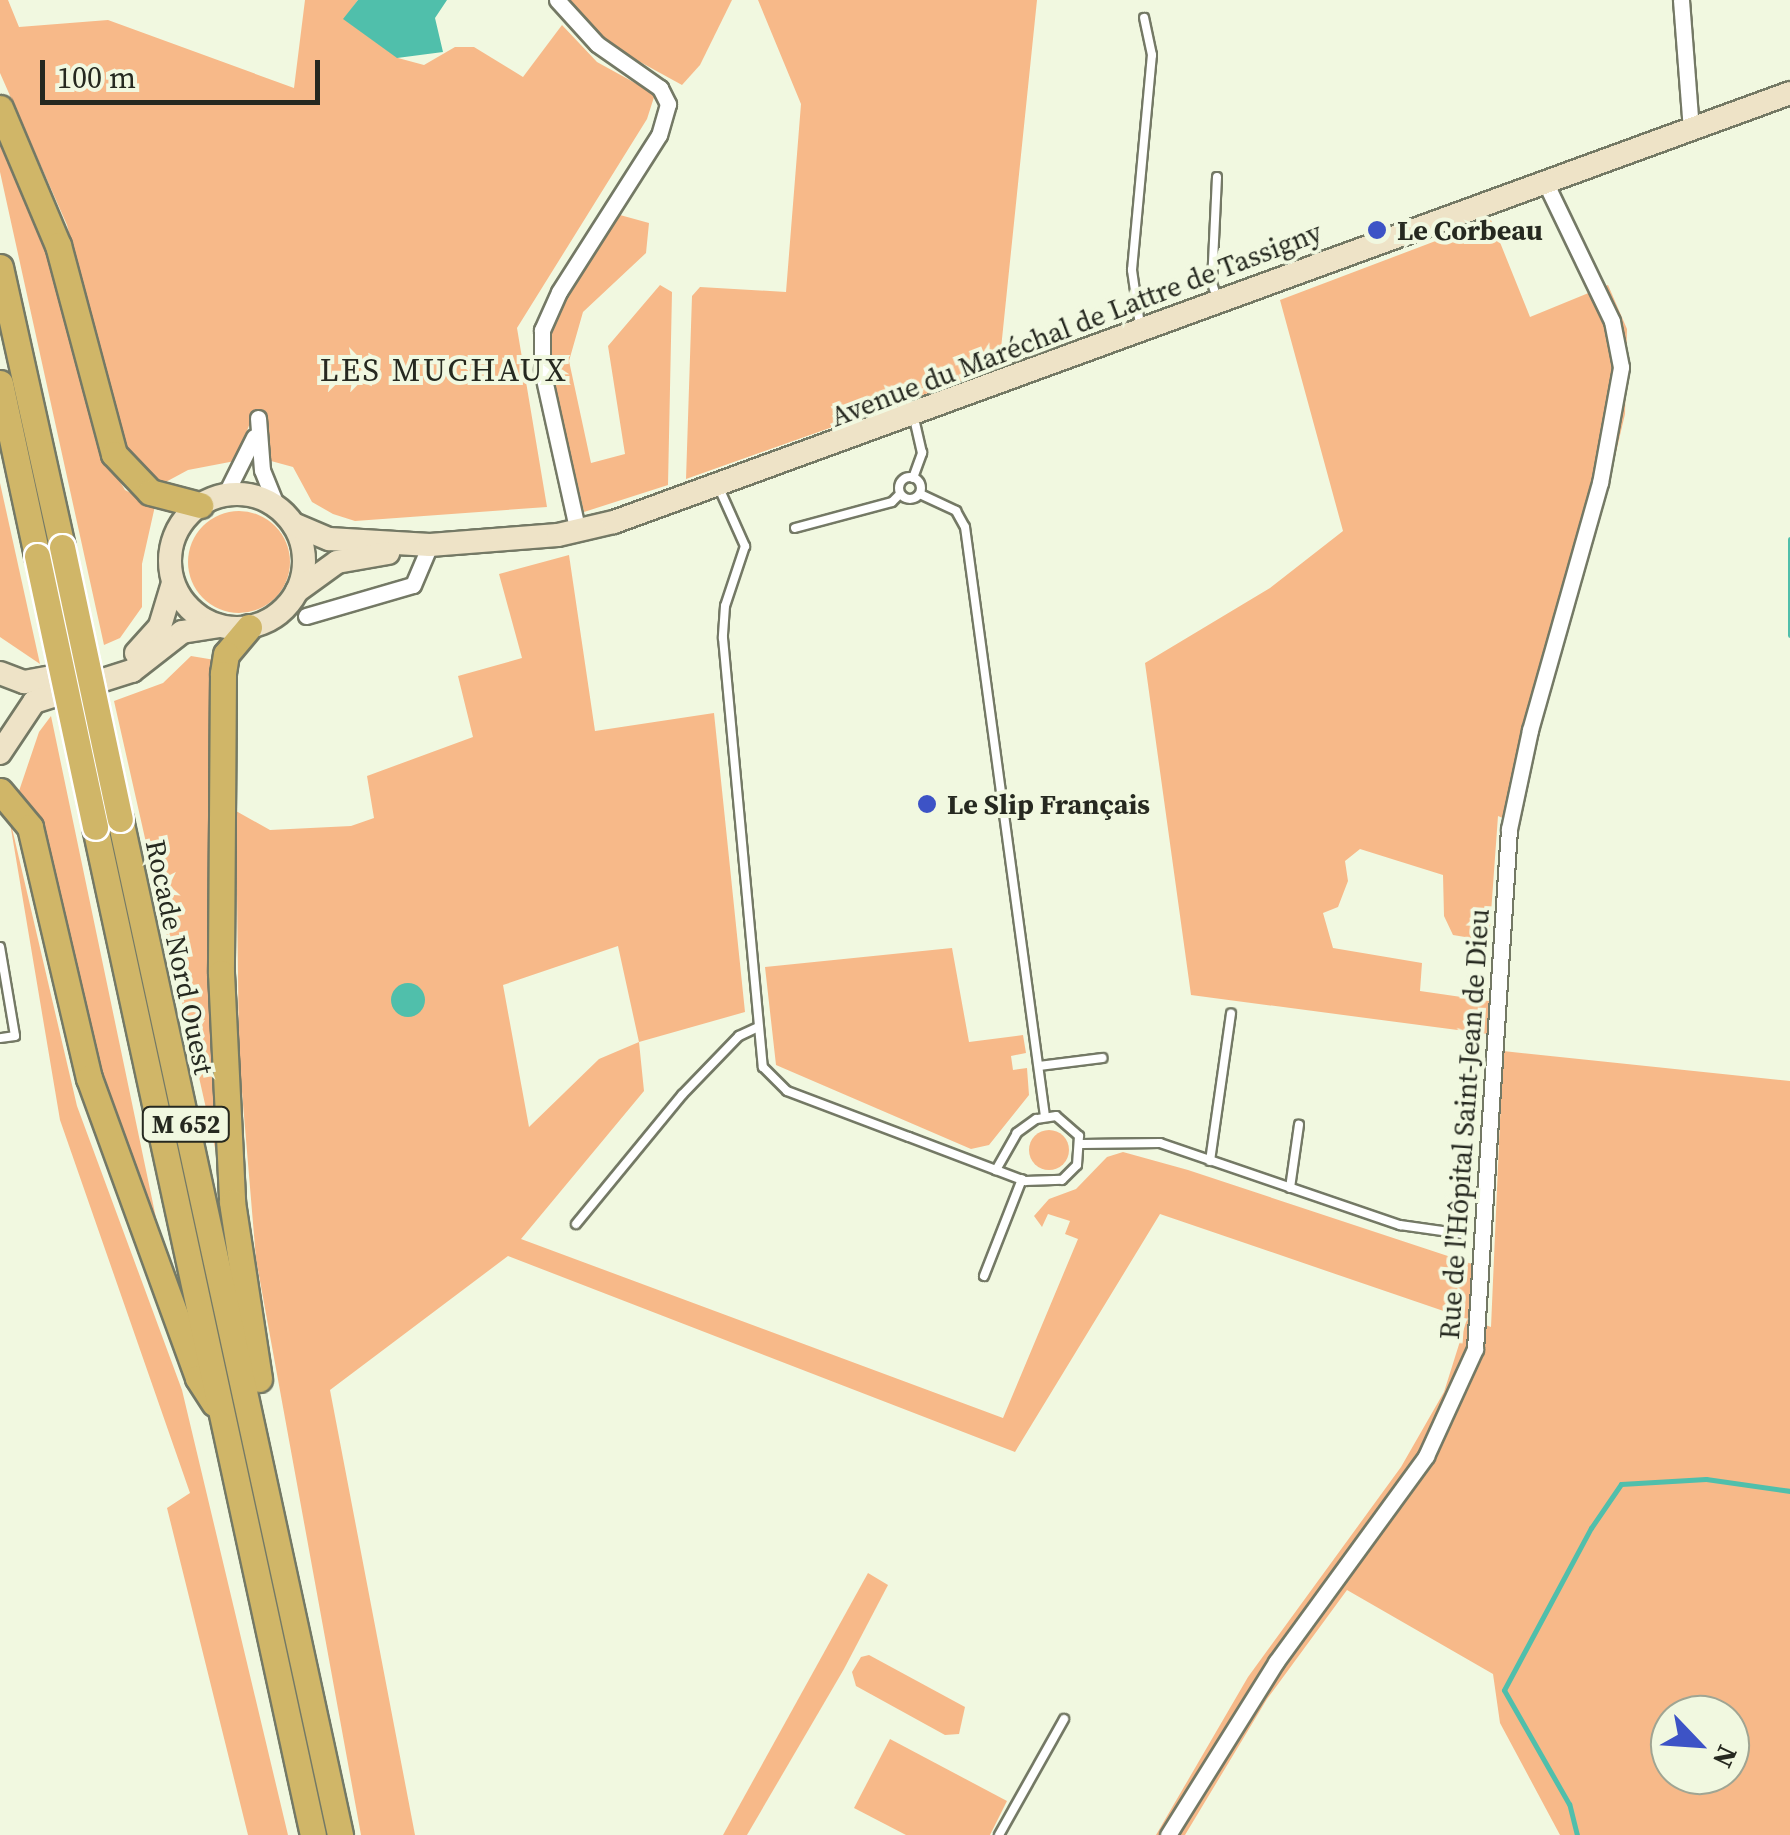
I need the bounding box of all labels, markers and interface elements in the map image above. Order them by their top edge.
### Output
scale bar [45,40,325,102]
text: 100 m [57,57,136,98]
place label: Le Corbeau [1397,213,1543,247]
street label: Avenue du Maréchal de Lattre de Tassigny [826,214,1326,434]
marker: Le Corbeau [1366,219,1388,241]
district label: LES MUCHAUX [320,351,568,389]
place label: Le Slip Français [947,787,1150,821]
marker: Le Slip Français [916,793,938,815]
street label: Rocade Nord Ouest [139,837,221,1077]
street label: Rue de l'Hôpital Saint-Jean de Dieu [1432,907,1496,1341]
road number: M 652 [141,1104,231,1144]
north arrow [1650,1695,1750,1795]
text: N [1704,1740,1747,1774]

